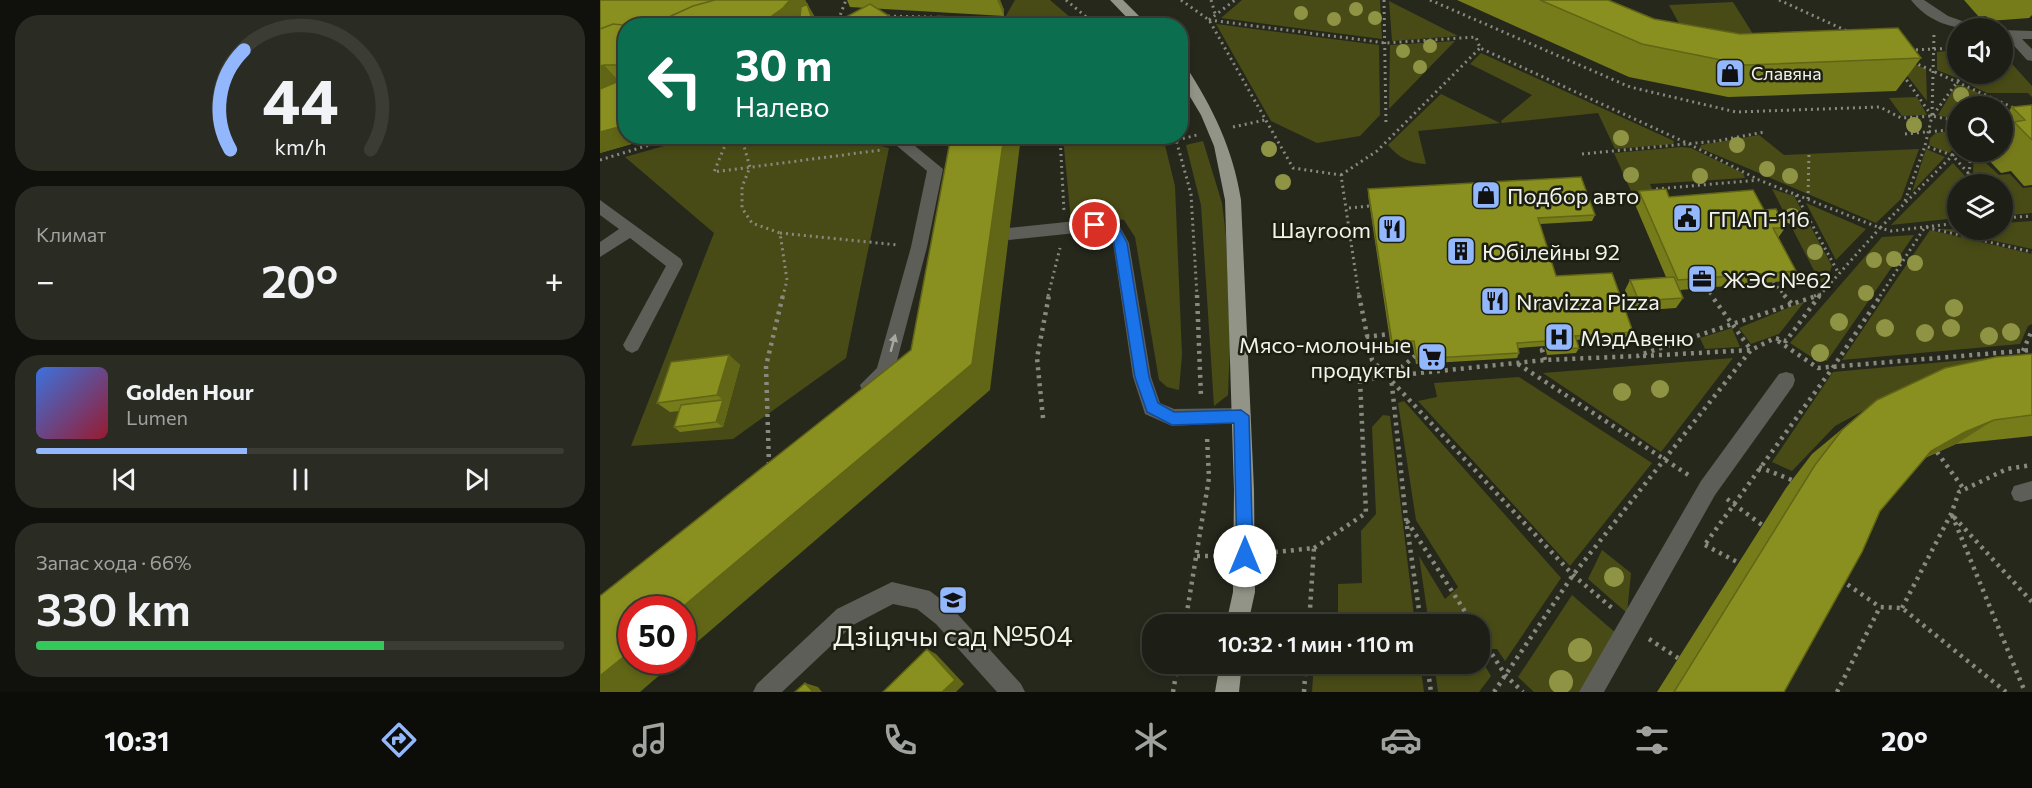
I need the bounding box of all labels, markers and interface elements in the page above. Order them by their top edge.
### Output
map controls [1947,18,2013,240]
button: sound [1947,18,2013,84]
text: 30 m [735,38,832,90]
icon: left [636,42,714,120]
shop icon: Славяна [1714,57,1746,89]
text: 44 [262,61,338,137]
place label: Славяна [1751,62,1822,84]
text: Налево [735,90,830,123]
button: search [1947,96,2013,162]
text: km/h [274,133,326,159]
button: layers [1947,174,2013,240]
shop icon: Подбор авто [1470,179,1502,211]
place label: Подбор авто [1507,182,1639,209]
pin [1069,199,1120,250]
public building icon: ГПАП-116 [1671,202,1703,234]
place label: ГПАП-116 [1708,205,1810,232]
icon: arrive [1078,208,1111,241]
restaurant icon: Шауroom [1376,213,1408,245]
place label: Шауroom [1272,216,1371,243]
text: Климат [36,222,106,246]
building icon: Юбілейны 92 [1445,235,1477,267]
place label: Юбілейны 92 [1482,238,1620,265]
text: 20° [261,252,338,307]
text: − [36,259,55,300]
text: + [545,259,564,300]
office icon: ЖЭС №62 [1686,263,1718,295]
place label: ЖЭС №62 [1723,266,1831,293]
restaurant icon: Nravizza Pizza [1479,285,1511,317]
place label: Nravizza Pizza [1516,288,1660,315]
hospital icon: МэдАвеню [1543,321,1575,353]
place label: МэдАвеню [1580,324,1694,351]
place label: Мясо-молочные продукты [1239,331,1411,383]
one-way arrow [888,334,898,352]
supermarket icon: Мясо-молочные продукты [1416,341,1448,373]
text: Golden Hour [126,378,254,405]
text: Lumen [126,405,188,429]
icon: previous [108,463,141,496]
icon: pause [284,463,317,496]
icon: next [460,463,493,496]
position arrow [1213,524,1277,588]
text: Запас хода · 66% [36,550,192,574]
text: 330 km [36,580,191,635]
school or university icon: Дзіцячы сад №504 [937,584,969,616]
speed limit sign: 50 [618,596,696,674]
place label: Дзіцячы сад №504 [833,619,1073,652]
text: 10:32 · 1 мин · 110 m [1218,630,1414,657]
icon: directions [378,719,420,761]
icon: music [629,719,671,761]
icon: phone [879,719,921,761]
icon: climate [1130,719,1172,761]
icon: car [1380,719,1422,761]
icon: filters [1631,719,1673,761]
text: 10:31 [104,724,170,757]
text: 20° [1881,724,1928,757]

